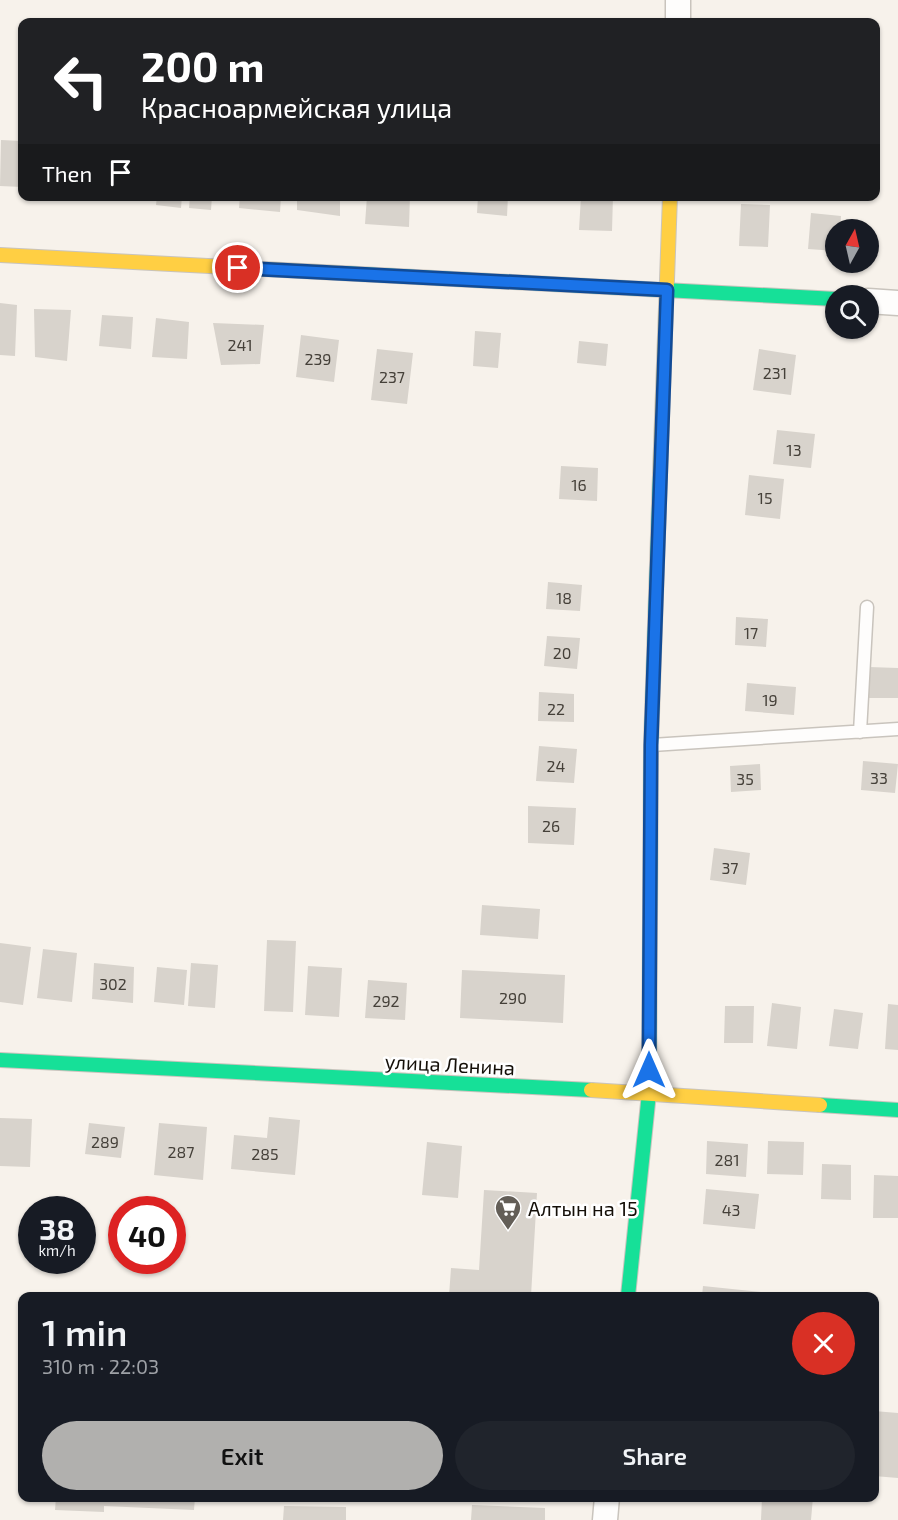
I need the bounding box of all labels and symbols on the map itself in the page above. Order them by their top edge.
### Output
north arrow [825,219,879,273]
pin [212,242,263,293]
house number: 241 [227,335,253,354]
house number: 239 [304,349,332,368]
house number: 231 [763,363,787,382]
house number: 237 [379,367,405,386]
house number: 13 [786,440,802,459]
house number: 16 [571,475,587,494]
house number: 15 [758,488,772,507]
house number: 18 [556,588,572,607]
house number: 17 [744,623,758,642]
house number: 20 [553,643,571,662]
house number: 19 [762,690,778,709]
house number: 22 [547,699,565,718]
house number: 24 [547,756,566,775]
house number: 33 [870,768,888,787]
house number: 35 [736,769,754,788]
house number: 26 [542,816,560,835]
house number: 37 [721,858,739,877]
house number: 302 [99,974,127,993]
house number: 290 [499,988,527,1007]
house number: 292 [372,991,400,1010]
position arrow [617,1038,681,1102]
street label: улица Ленина [384,1049,516,1080]
house number: 289 [91,1132,119,1151]
house number: 287 [168,1142,194,1161]
house number: 285 [251,1144,279,1163]
house number: 281 [714,1150,740,1169]
supermarket icon: Алтын на 15 [493,1193,523,1231]
speed limit sign: 40 [108,1196,186,1274]
place label: Алтын на 15 [528,1196,638,1220]
house number: 43 [722,1200,740,1219]

